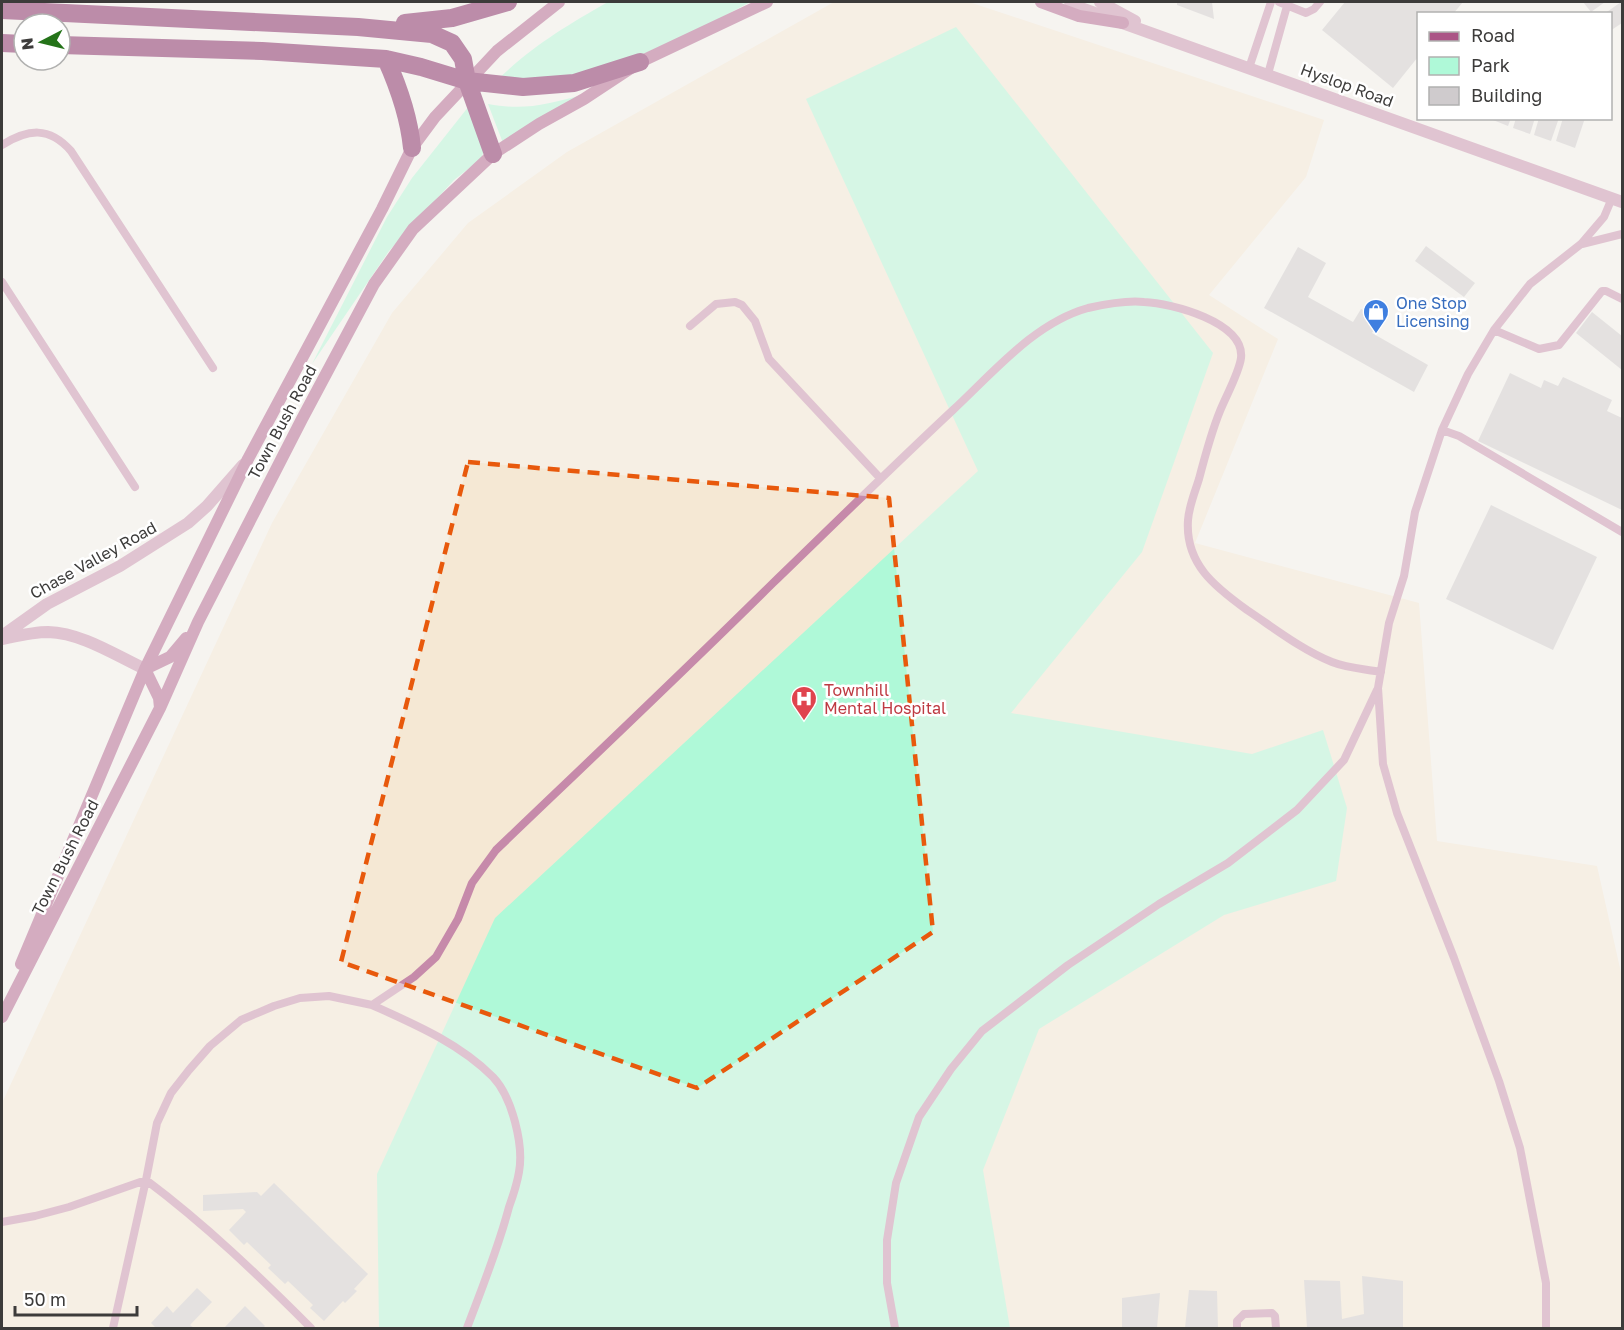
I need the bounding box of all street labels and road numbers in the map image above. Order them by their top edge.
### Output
street label: Hyslop Road [1298,59,1396,111]
street label: Town Bush Road [243,361,321,483]
street label: Chase Valley Road [26,517,160,603]
street label: Town Bush Road [27,796,103,918]

